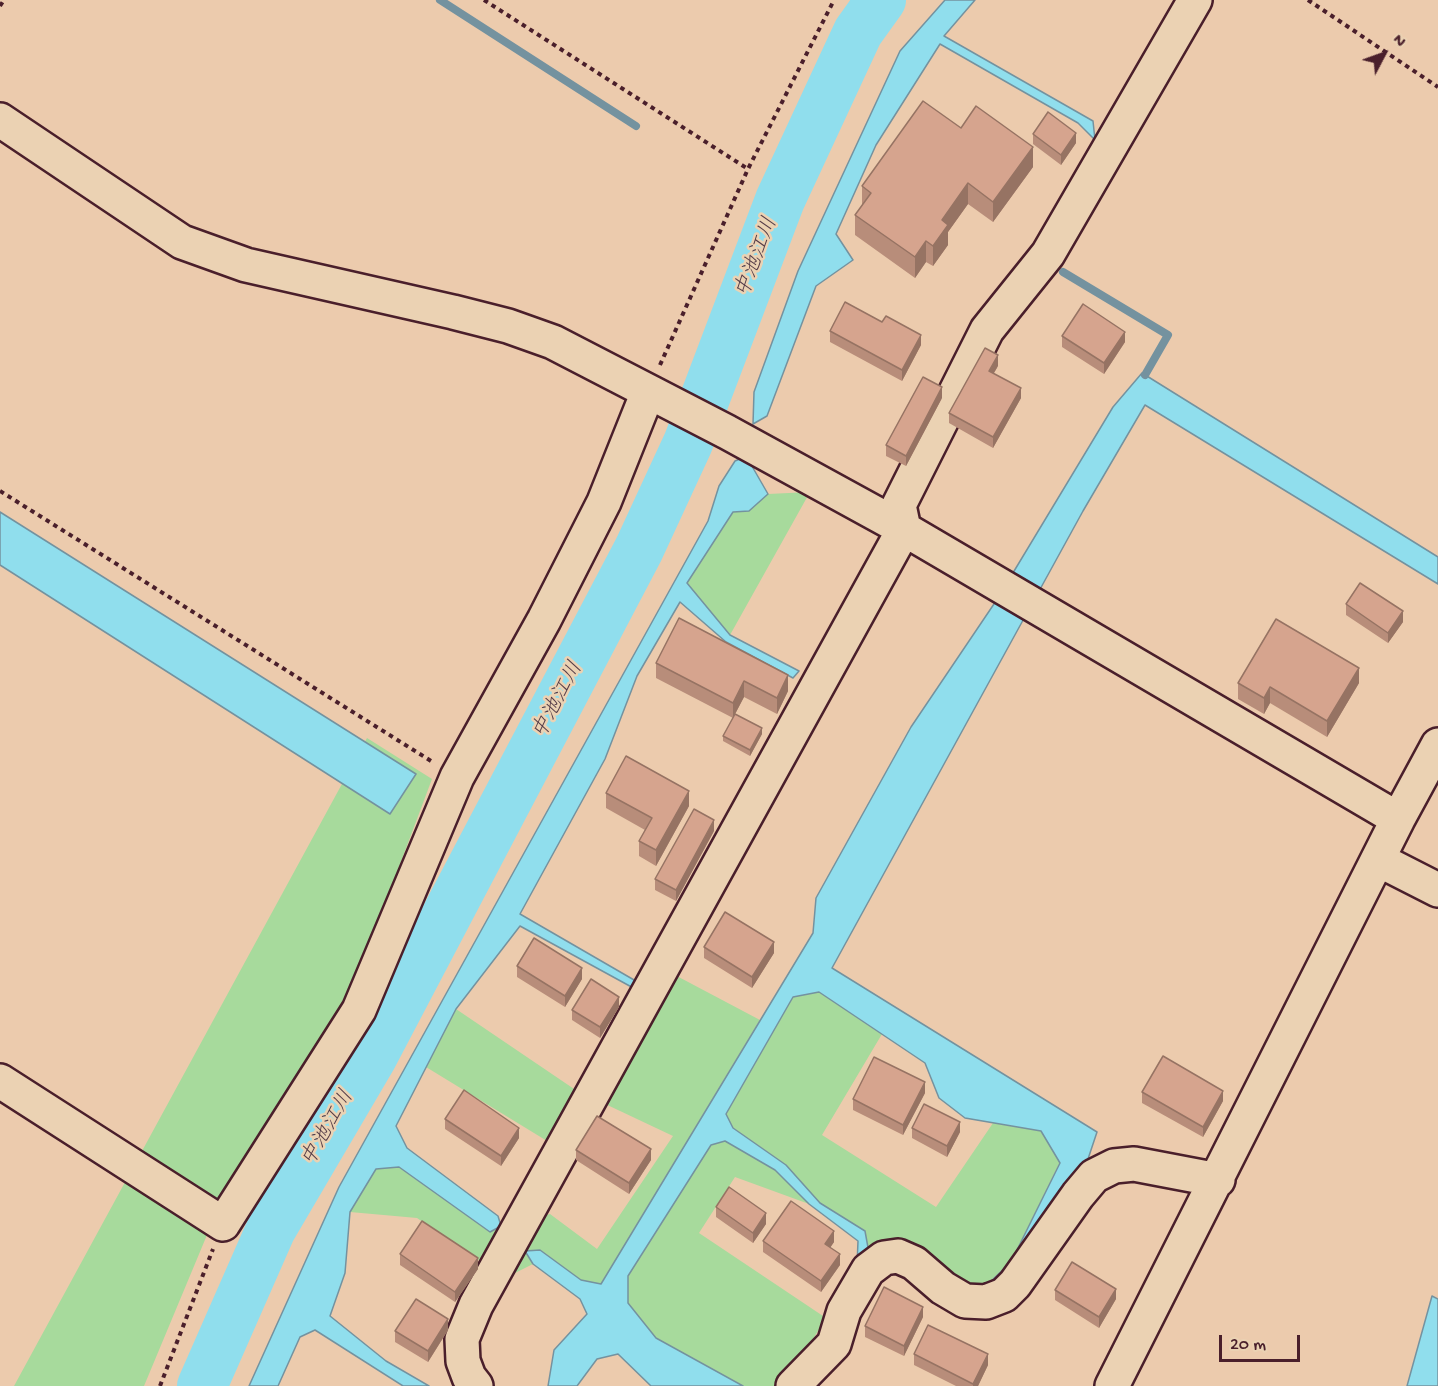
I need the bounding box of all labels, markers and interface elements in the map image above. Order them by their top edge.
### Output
north arrow [1354,24,1414,84]
text: N [1387,32,1409,52]
water label: 中池江川 [731,214,785,302]
water label: 中池江川 [528,658,590,744]
water label: 中池江川 [297,1086,361,1172]
scale bar [1222,1323,1303,1361]
text: 20 m [1230,1335,1266,1356]

